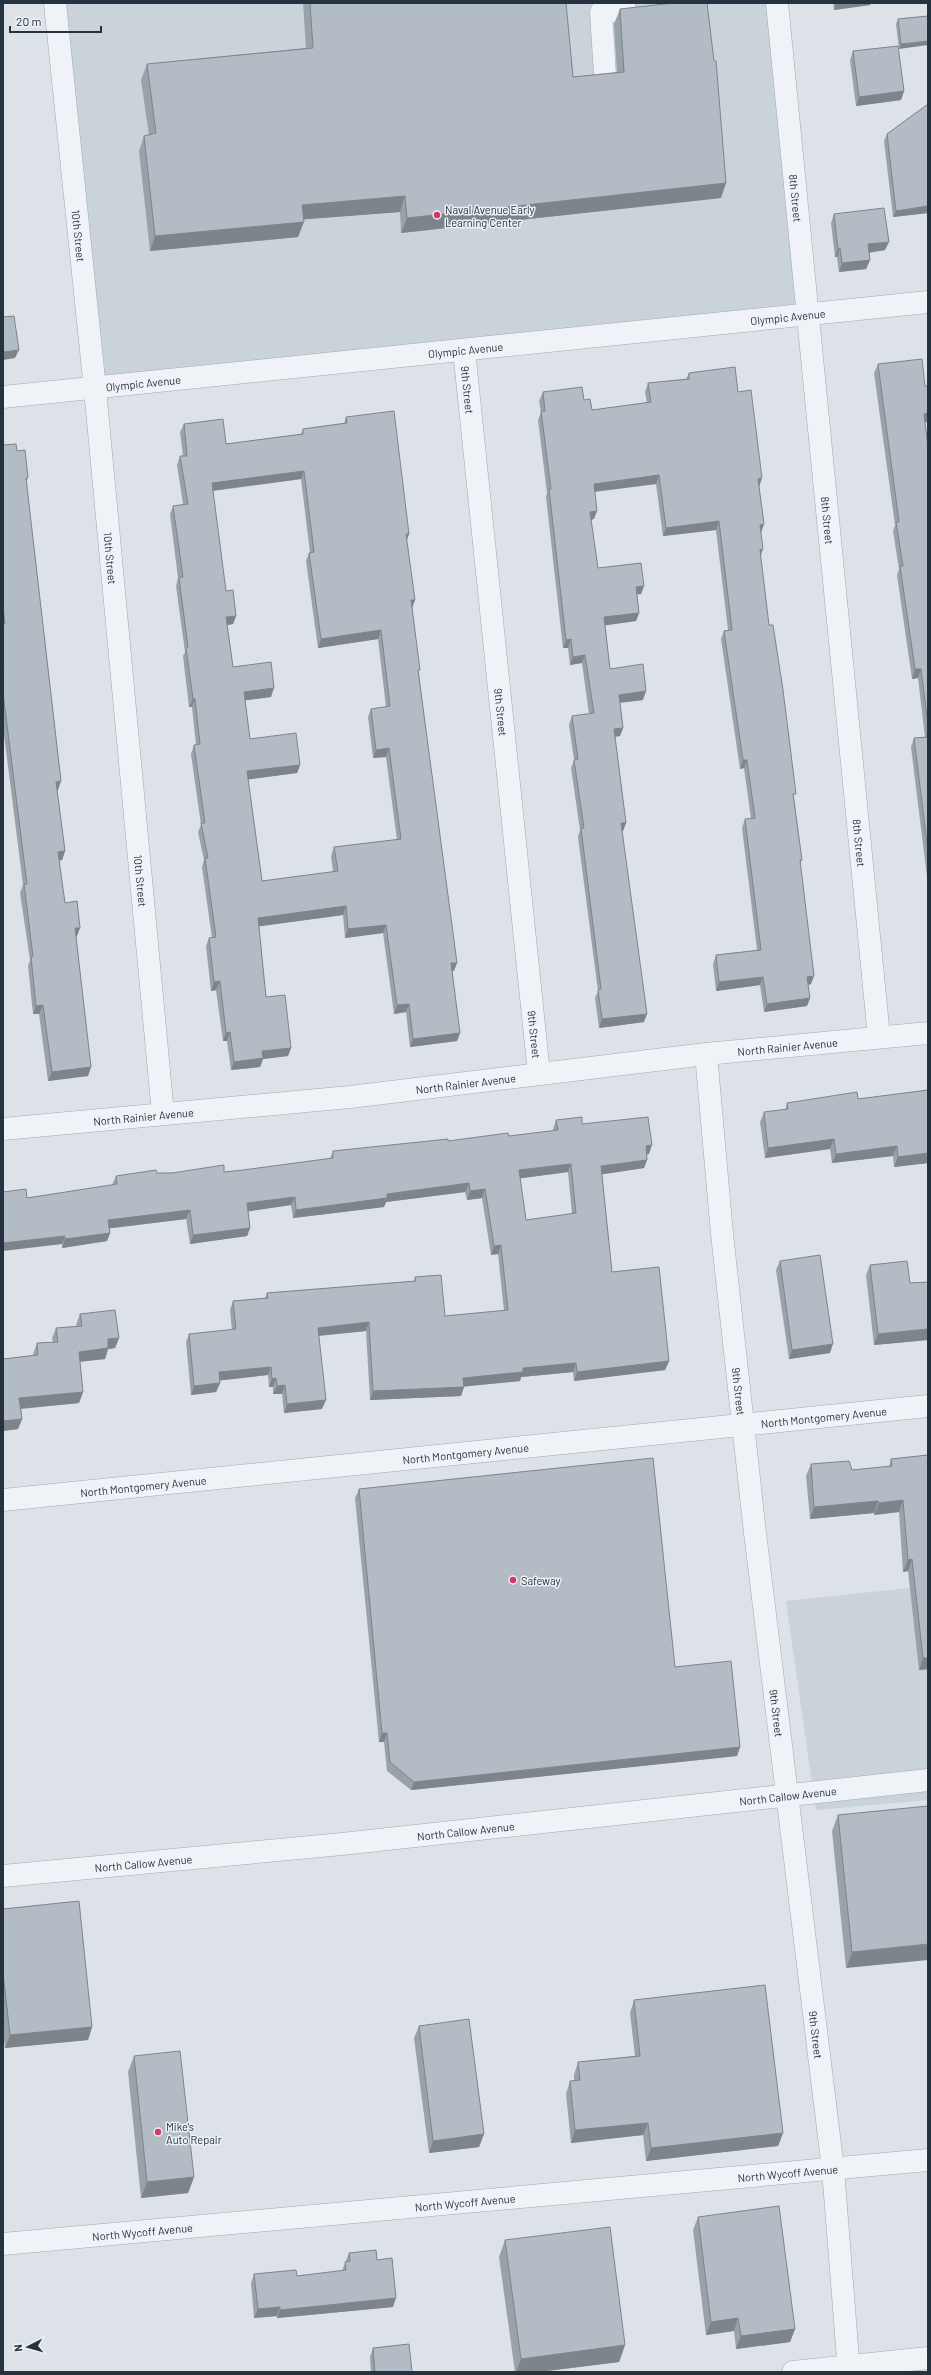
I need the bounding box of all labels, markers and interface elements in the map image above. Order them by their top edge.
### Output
scale bar [10,8,101,34]
text: 20 m [16,14,42,28]
street label: 8th Street [787,174,805,223]
place label: Naval Avenue Early Learning Center [445,203,534,229]
street label: 10th Street [70,209,88,262]
marker: Naval Avenue Early Learning Center [432,210,442,220]
street label: Olympic Avenue [750,306,826,327]
street label: Olympic Avenue [427,339,504,360]
street label: 9th Street [459,365,477,414]
street label: Olympic Avenue [105,372,182,393]
street label: 8th Street [819,496,837,545]
street label: 10th Street [102,532,120,585]
street label: 9th Street [493,688,510,737]
street label: 8th Street [851,818,869,867]
street label: 10th Street [132,854,150,907]
street label: 9th Street [526,1010,544,1059]
street label: North Rainier Avenue [737,1035,838,1058]
street label: North Rainier Avenue [415,1071,517,1096]
street label: North Rainier Avenue [93,1105,194,1127]
street label: 9th Street [730,1367,748,1416]
street label: North Montgomery Avenue [760,1404,888,1429]
street label: North Montgomery Avenue [402,1440,530,1466]
street label: North Montgomery Avenue [79,1473,207,1499]
place label: Safeway [521,1574,561,1587]
marker: Safeway [508,1575,518,1585]
street label: 9th Street [768,1689,786,1738]
street label: North Callow Avenue [738,1784,837,1807]
street label: North Callow Avenue [416,1819,515,1842]
street label: North Callow Avenue [94,1852,193,1874]
street label: 9th Street [807,2010,826,2059]
place label: Mike's Auto Repair [166,2120,222,2146]
marker: Mike's Auto Repair [153,2127,163,2137]
street label: North Wycoff Avenue [737,2162,839,2184]
street label: North Wycoff Avenue [414,2191,516,2213]
street label: North Wycoff Avenue [92,2220,193,2242]
north arrow [8,2327,48,2367]
text: N [11,2344,24,2352]

